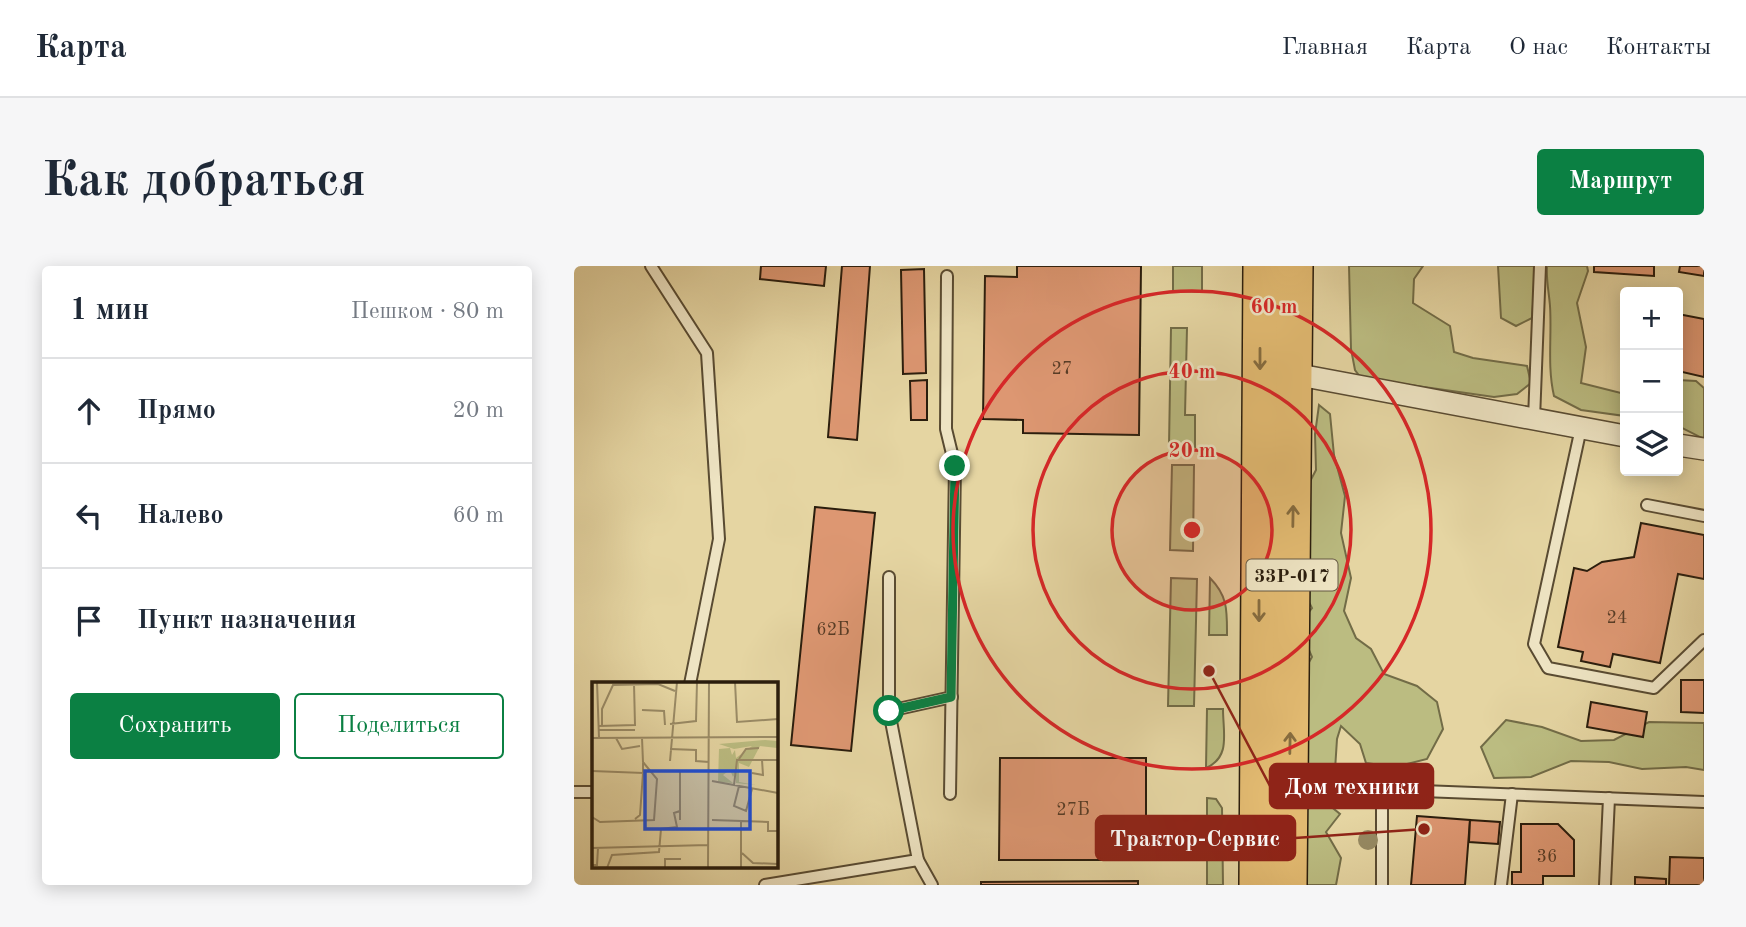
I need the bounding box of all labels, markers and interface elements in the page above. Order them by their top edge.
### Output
text: Карта [35,32,127,65]
text: Главная [1282,36,1368,60]
text: Карта [1406,36,1471,60]
text: О нас [1509,36,1568,60]
text: Контакты [1606,36,1711,60]
button: Маршрут [1537,149,1704,215]
text: Как добраться [42,158,366,207]
map controls [1620,287,1683,476]
button: + [1620,287,1683,350]
text: 1 мин [70,296,149,326]
text: 60 m [1250,297,1298,318]
text: Пешком · 80 m [351,300,504,323]
one-way arrow [1254,347,1267,370]
button: − [1620,350,1683,413]
house number: 27 [1052,360,1072,378]
text: 40 m [1168,362,1216,383]
icon: ahead [70,392,108,430]
text: Прямо [137,398,216,424]
text: 20 m [453,399,504,422]
button: layers [1620,413,1683,476]
text: 20 m [1168,441,1216,462]
route end [939,450,970,481]
icon: left [70,497,108,535]
text: Налево [137,503,224,529]
text: 60 m [453,504,504,527]
one-way arrow [1286,505,1299,528]
centre of rings [1180,518,1204,542]
road number: 33Р-017 [1246,560,1338,590]
one-way arrow [1252,599,1266,622]
icon: arrive [70,602,108,640]
text: Пункт назначения [137,608,356,634]
house number: 24 [1607,609,1627,627]
house number: 62Б [816,621,850,639]
inset map [592,682,777,867]
button: Сохранить [70,693,280,759]
button: Поделиться [294,693,504,759]
route start [873,695,904,726]
one-way arrow [1284,732,1297,755]
callout: Дом техники [1270,764,1433,808]
text: Дом техники [1284,776,1420,799]
house number: 27Б [1056,801,1090,819]
callout: Трактор-Сервис [1096,816,1295,860]
text: Трактор-Сервис [1110,828,1280,851]
house number: 36 [1537,848,1557,866]

